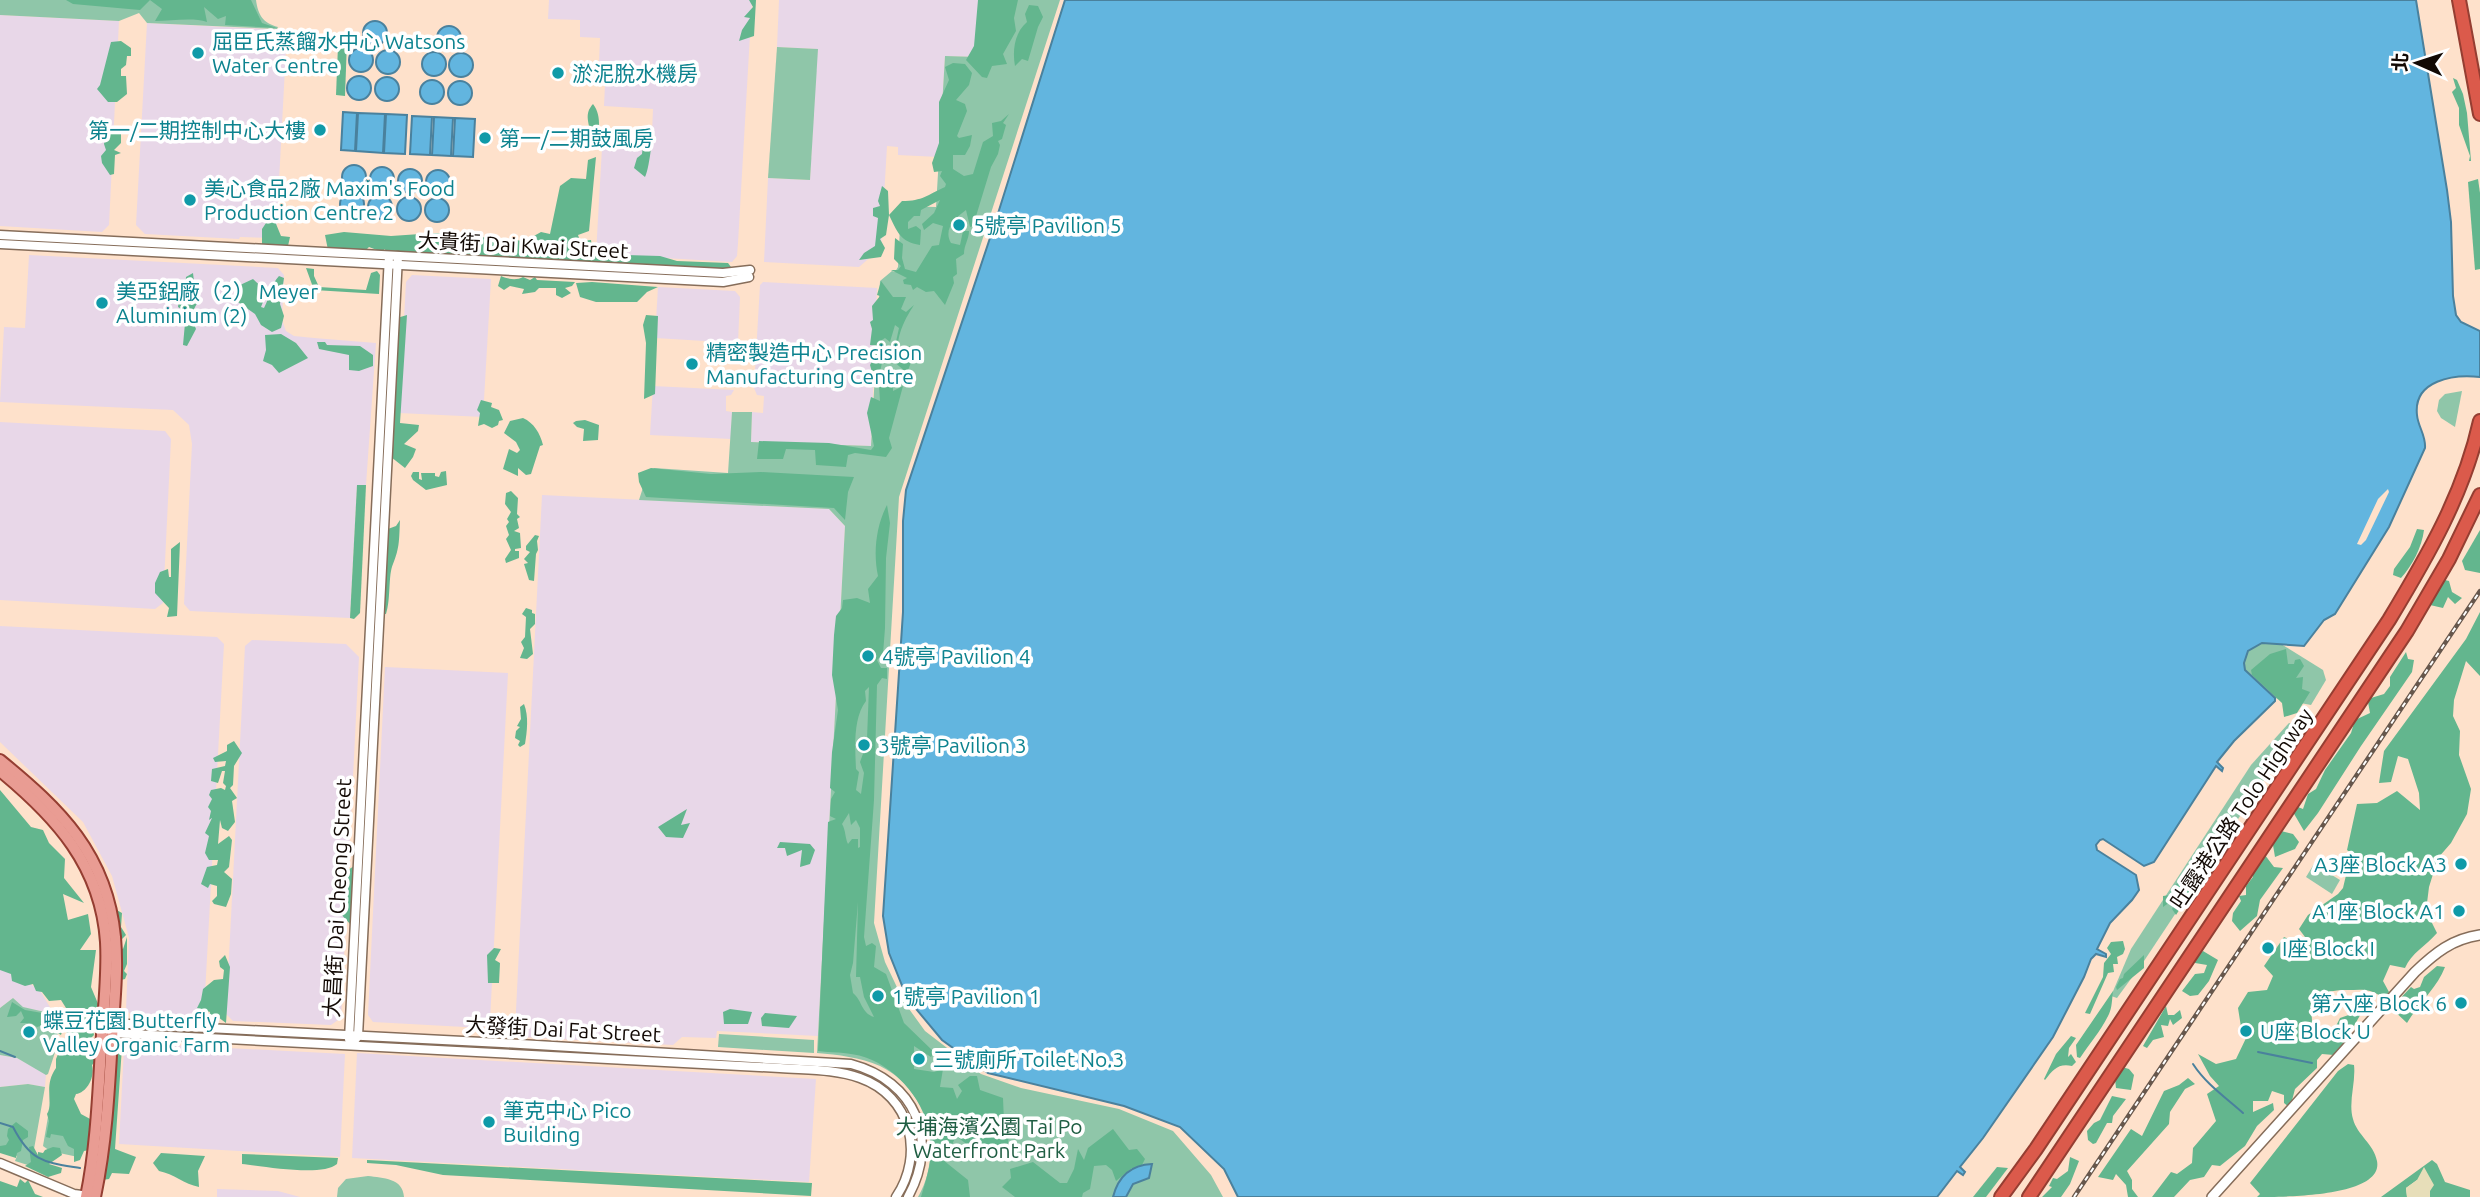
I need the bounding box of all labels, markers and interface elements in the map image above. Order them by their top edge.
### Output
north arrow [2382,28,2452,98]
place label: 屈臣氏蒸餾水中心 Watsons Water Centre [212,29,465,77]
marker: 屈臣氏蒸餾水中心 Watsons Water Centre [190,45,206,61]
text: 北 [2389,52,2412,72]
place label: 淤泥脫水機房 [572,61,698,85]
marker: 淤泥脫水機房 [550,65,566,81]
place label: 第一/二期控制中心大樓 [88,118,306,142]
marker: 第一/二期控制中心大樓 [312,122,328,138]
place label: 第一/二期鼓風房 [499,126,654,150]
marker: 第一/二期鼓風房 [477,130,493,146]
place label: 美心食品2廠 Maxim's Food Production Centre 2 [204,176,455,224]
marker: 美心食品2廠 Maxim's Food Production Centre 2 [182,192,198,208]
place label: 5號亭 Pavilion 5 [973,213,1122,237]
marker: 5號亭 Pavilion 5 [951,217,967,233]
street label: 大貴街 Dai Kwai Street [417,227,629,263]
place label: 美亞鋁廠（2） Meyer Aluminium (2) [116,279,318,327]
marker: 美亞鋁廠（2） Meyer Aluminium (2) [94,295,110,311]
place label: 精密製造中心 Precision Manufacturing Centre [706,340,922,388]
marker: 精密製造中心 Precision Manufacturing Centre [684,356,700,372]
place label: 4號亭 Pavilion 4 [882,644,1031,668]
marker: 4號亭 Pavilion 4 [860,648,876,664]
street label: 吐露港公路 Tolo Highway [2165,703,2317,913]
place label: 3號亭 Pavilion 3 [878,733,1027,757]
marker: 3號亭 Pavilion 3 [856,737,872,753]
street label: 大昌街 Dai Cheong Street [319,778,355,1018]
place label: A3座 Block A3 [2314,852,2447,876]
marker: A3座 Block A3 [2453,856,2469,872]
place label: A1座 Block A1 [2312,899,2445,923]
marker: A1座 Block A1 [2451,903,2467,919]
place label: I座 Block I [2282,936,2375,960]
marker: I座 Block I [2260,940,2276,956]
place label: 1號亭 Pavilion 1 [892,984,1041,1008]
marker: 1號亭 Pavilion 1 [870,988,886,1004]
place label: 第六座 Block 6 [2311,991,2447,1015]
marker: 第六座 Block 6 [2453,995,2469,1011]
place label: 蝶豆花園 Butterfly Valley Organic Farm [43,1008,230,1056]
street label: 大發街 Dai Fat Street [464,1012,662,1046]
place label: U座 Block U [2260,1019,2371,1043]
marker: U座 Block U [2238,1023,2254,1039]
marker: 蝶豆花園 Butterfly Valley Organic Farm [21,1024,37,1040]
place label: 三號廁所 Toilet No.3 [933,1047,1124,1071]
marker: 三號廁所 Toilet No.3 [911,1051,927,1067]
place label: 筆克中心 Pico Building [503,1098,631,1146]
marker: 筆克中心 Pico Building [481,1114,497,1130]
park label: 大埔海濱公園 Tai Po Waterfront Park [896,1114,1082,1162]

